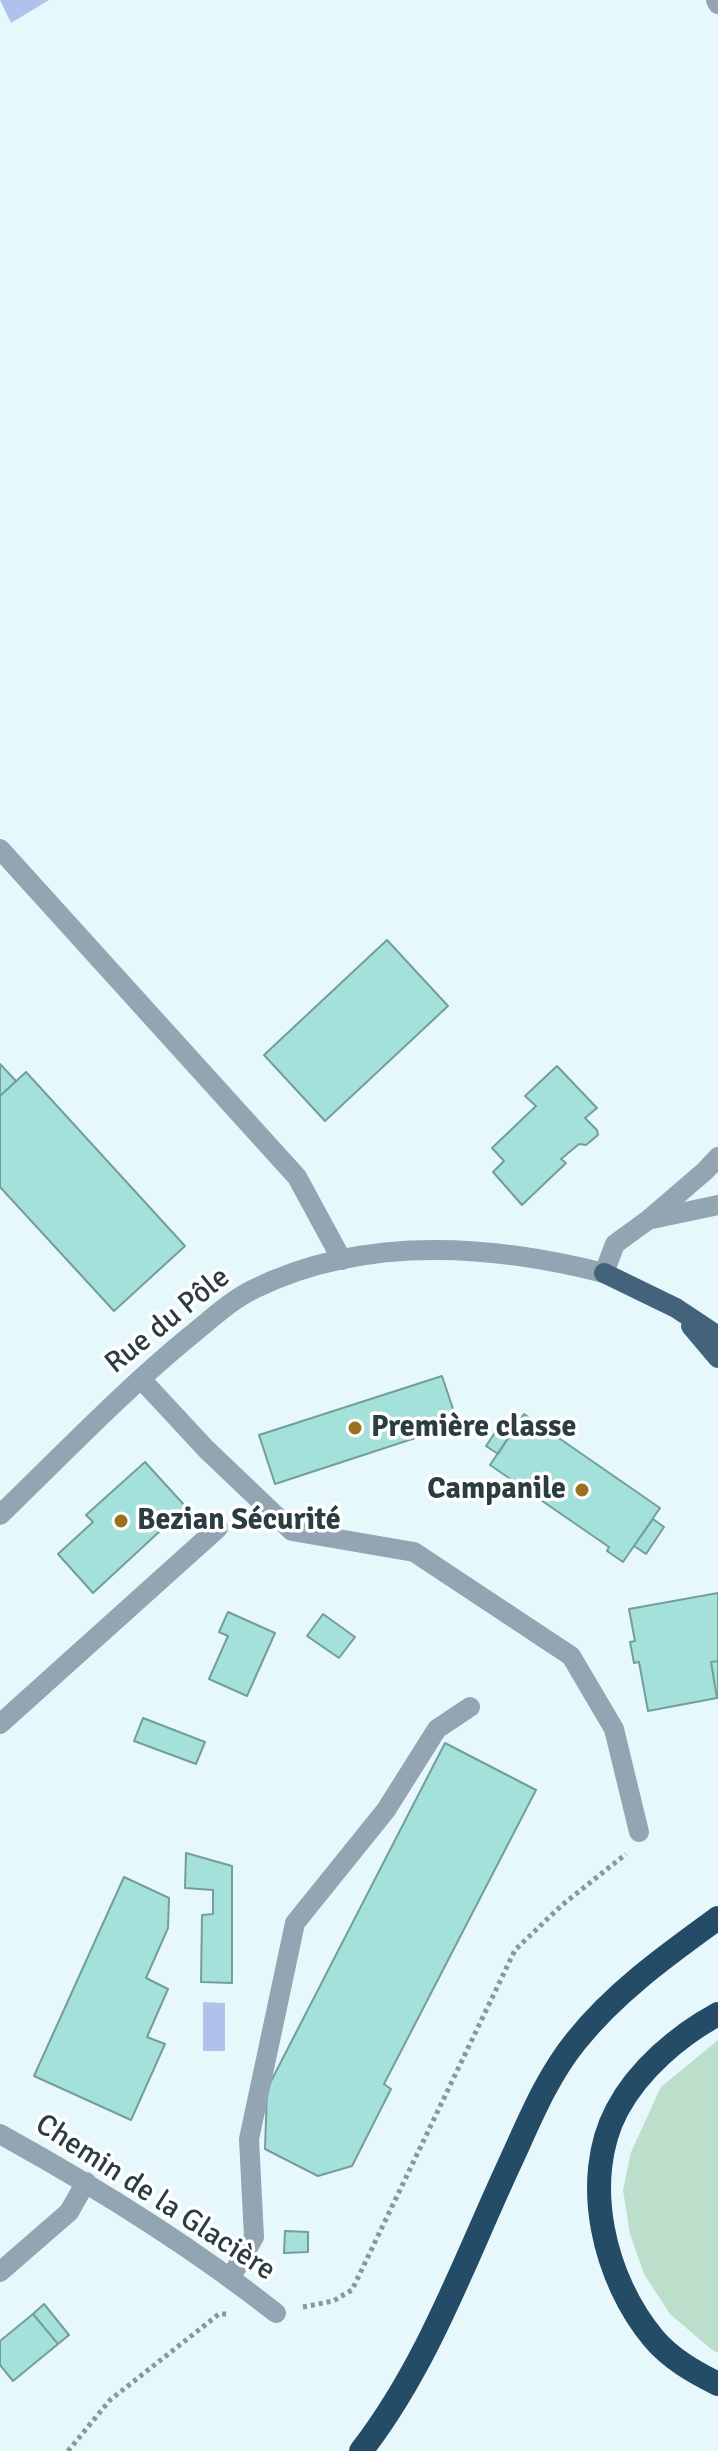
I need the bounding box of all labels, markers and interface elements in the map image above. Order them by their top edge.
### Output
street label: Rue du Pôle [99,1260,237,1382]
place label: Première classe [371,1410,576,1446]
marker: Première classe [346,1419,364,1437]
place label: Campanile [427,1472,566,1508]
marker: Campanile [573,1481,591,1499]
place label: Bezian Sécurité [137,1503,341,1539]
marker: Bezian Sécurité [112,1512,130,1530]
street label: Chemin de la Glacière [28,2107,282,2289]

